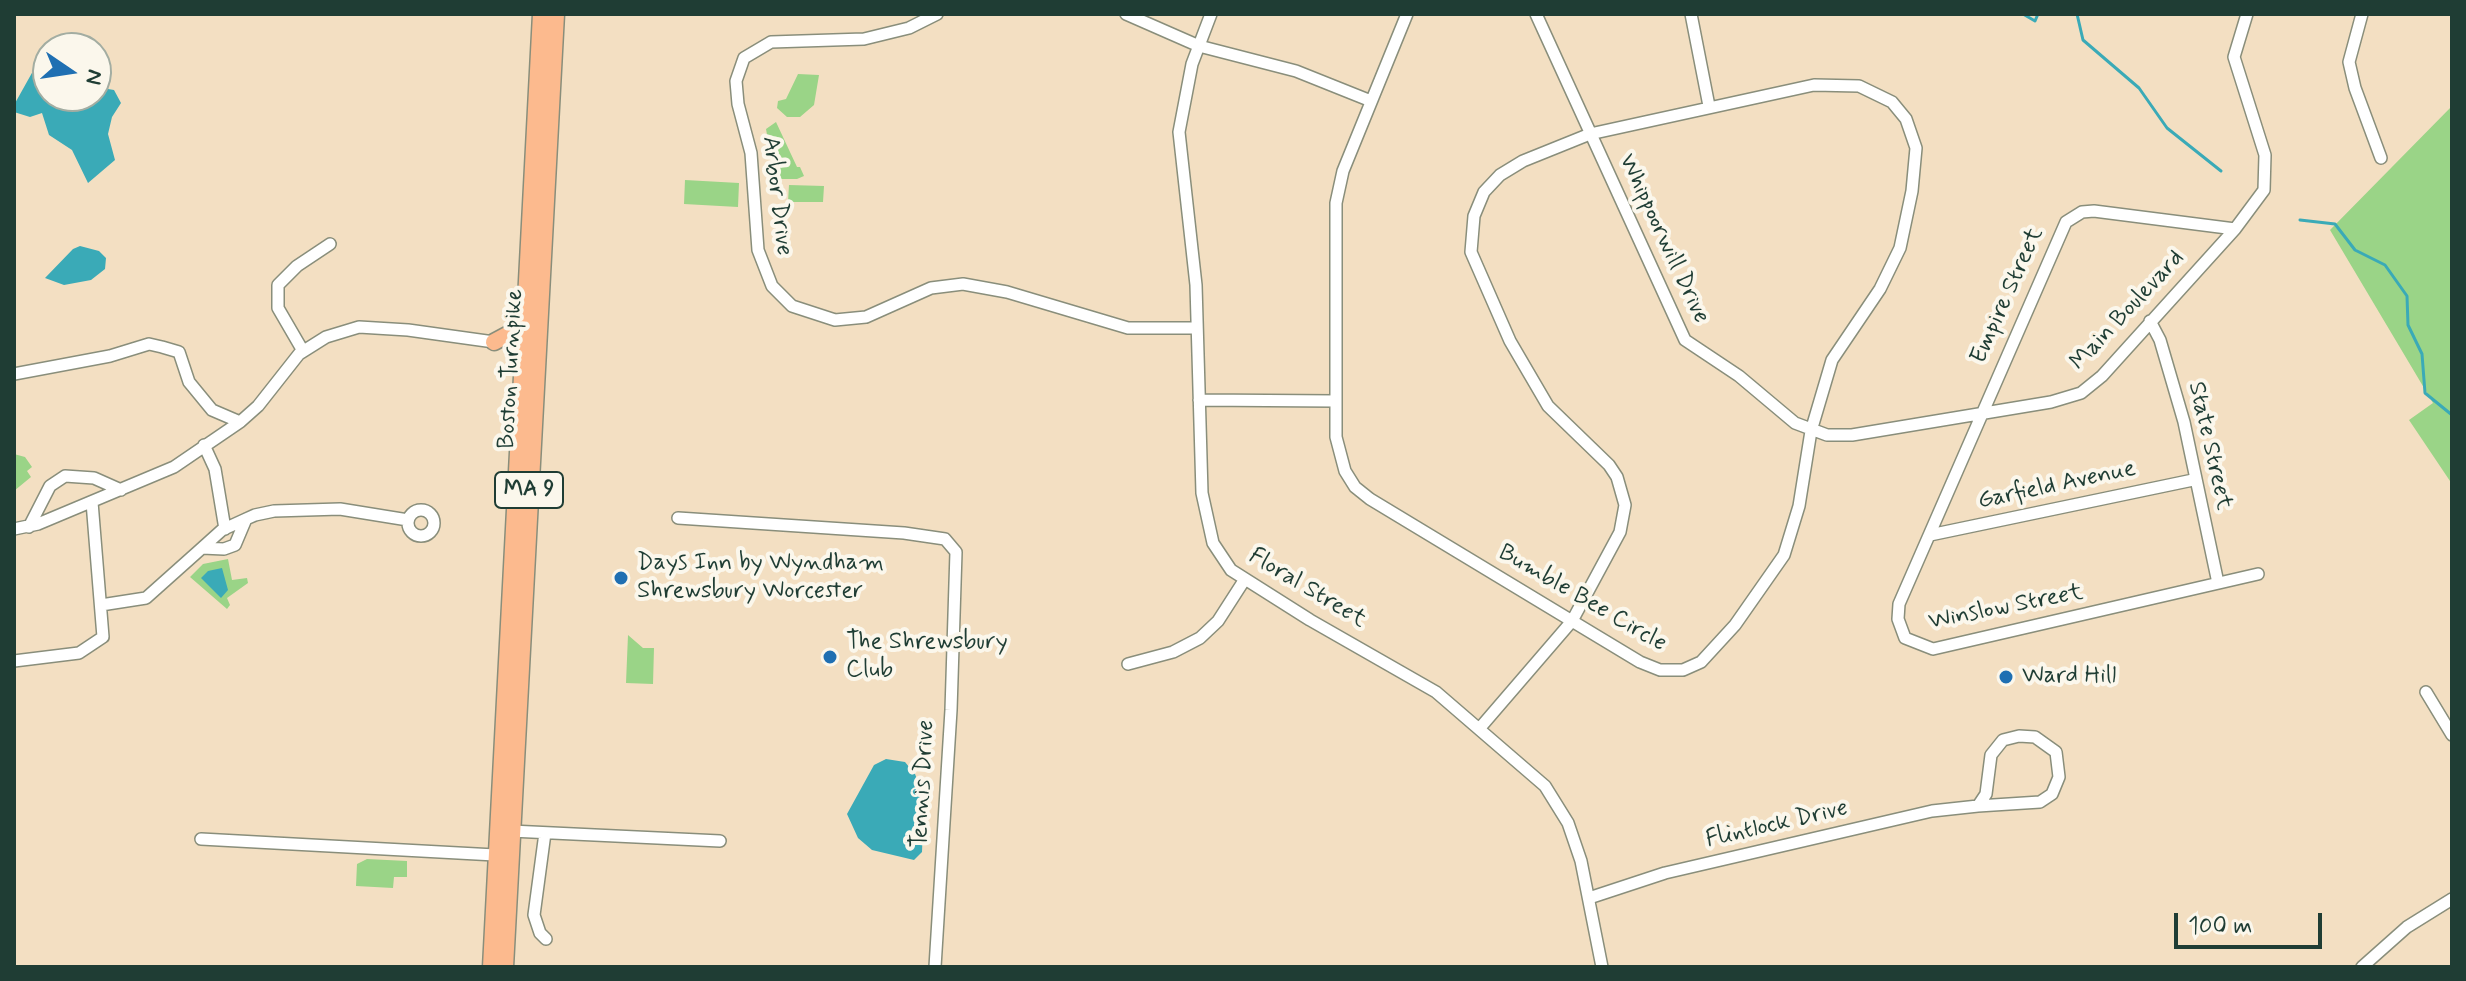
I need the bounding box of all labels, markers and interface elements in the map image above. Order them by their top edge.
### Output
north arrow [32,32,112,112]
text: N [78,67,109,87]
street label: Arbor Drive [754,135,798,257]
street label: Whippoorwill Drive [1611,150,1715,328]
street label: Empire Street [1965,223,2051,369]
street label: Main Boulevard [2065,245,2191,377]
street label: Boston Turnpike [493,288,531,450]
street label: State Street [2180,379,2238,513]
street label: Garfield Avenue [1976,455,2138,517]
road number: MA 9 [495,472,563,508]
street label: Bumble Bee Circle [1493,539,1671,659]
street label: Floral Street [1243,543,1371,635]
place label: Days Inn by Wyndham Shrewsbury Worcester [637,550,884,606]
marker: Days Inn by Wyndham Shrewsbury Worcester [612,569,630,587]
street label: Winslow Street [1926,579,2086,637]
place label: The Shrewsbury Club [846,629,1008,685]
marker: The Shrewsbury Club [821,648,839,666]
place label: Ward Hill [2022,663,2116,691]
marker: Ward Hill [1997,668,2015,686]
street label: Tennis Drive [906,719,942,849]
street label: Flintlock Drive [1703,795,1851,855]
scale bar [2178,897,2326,947]
text: 100 m [2188,911,2252,942]

